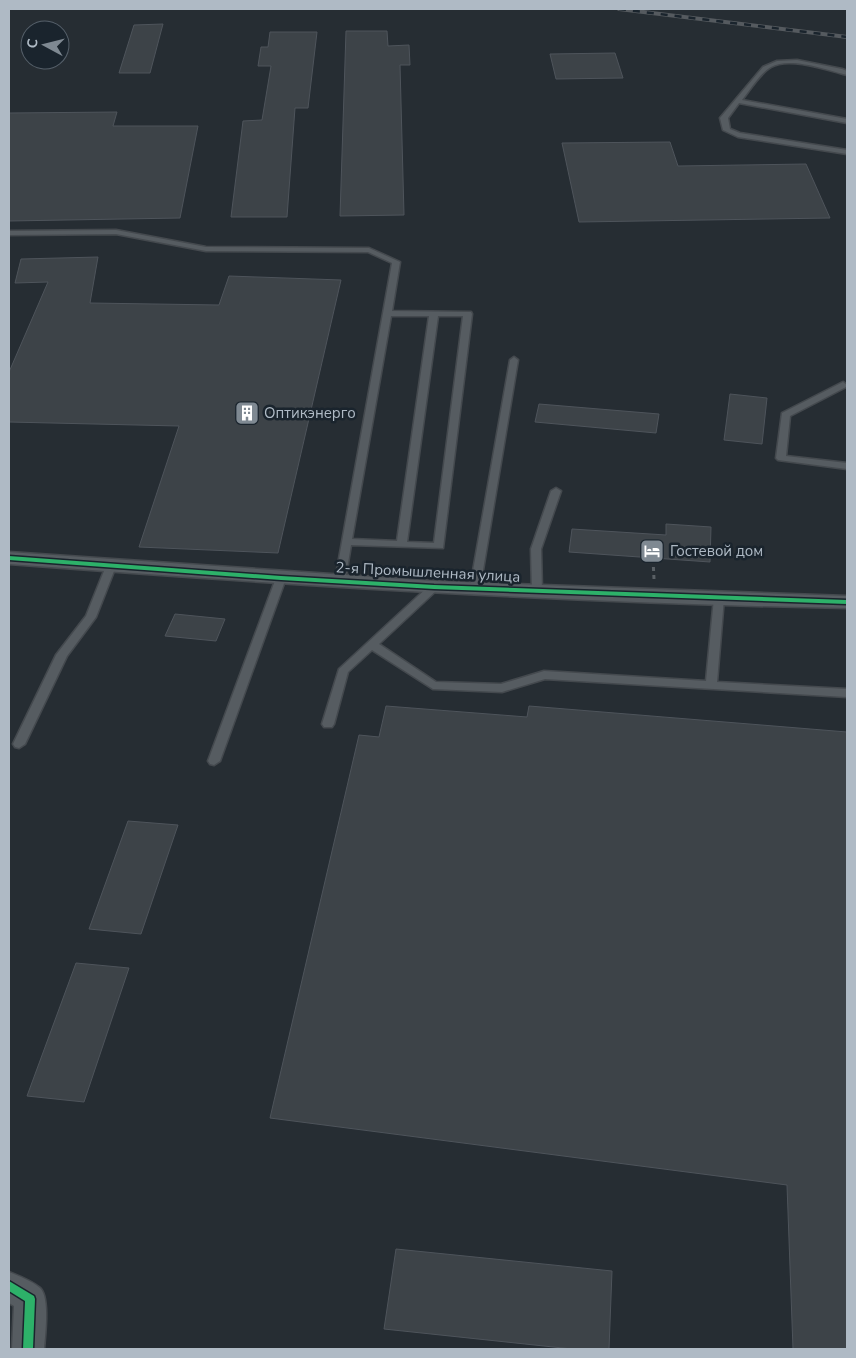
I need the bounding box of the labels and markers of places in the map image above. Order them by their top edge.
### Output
building icon: Оптикэнерго [234,400,260,426]
place label: Оптикэнерго [264,403,356,423]
hotel icon: Гостевой дом [639,538,665,564]
place label: Гостевой дом [670,541,763,561]

